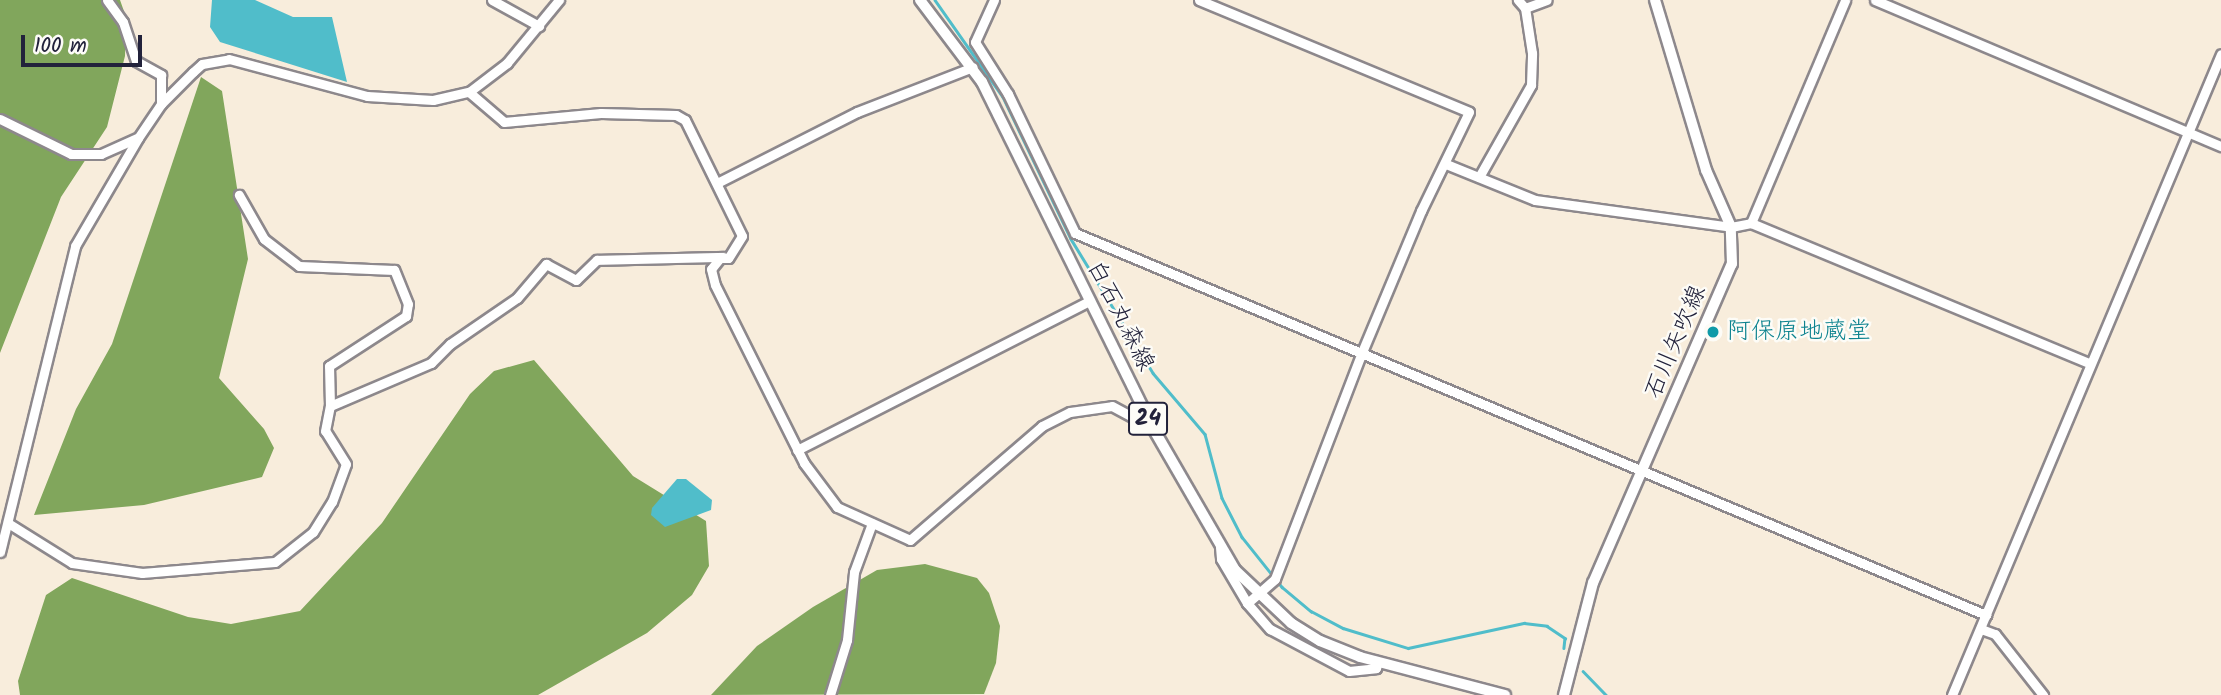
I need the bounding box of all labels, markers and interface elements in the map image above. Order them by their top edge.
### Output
scale bar [24,21,145,65]
text: 100 m [34,30,87,63]
street label: 白石丸森線 [1080,256,1160,376]
street label: 石川矢吹線 [1639,281,1713,403]
place label: 阿保原地蔵堂 [1727,318,1871,346]
marker: 阿保原地蔵堂 [1705,324,1721,340]
road number: 24 [1127,400,1169,438]

